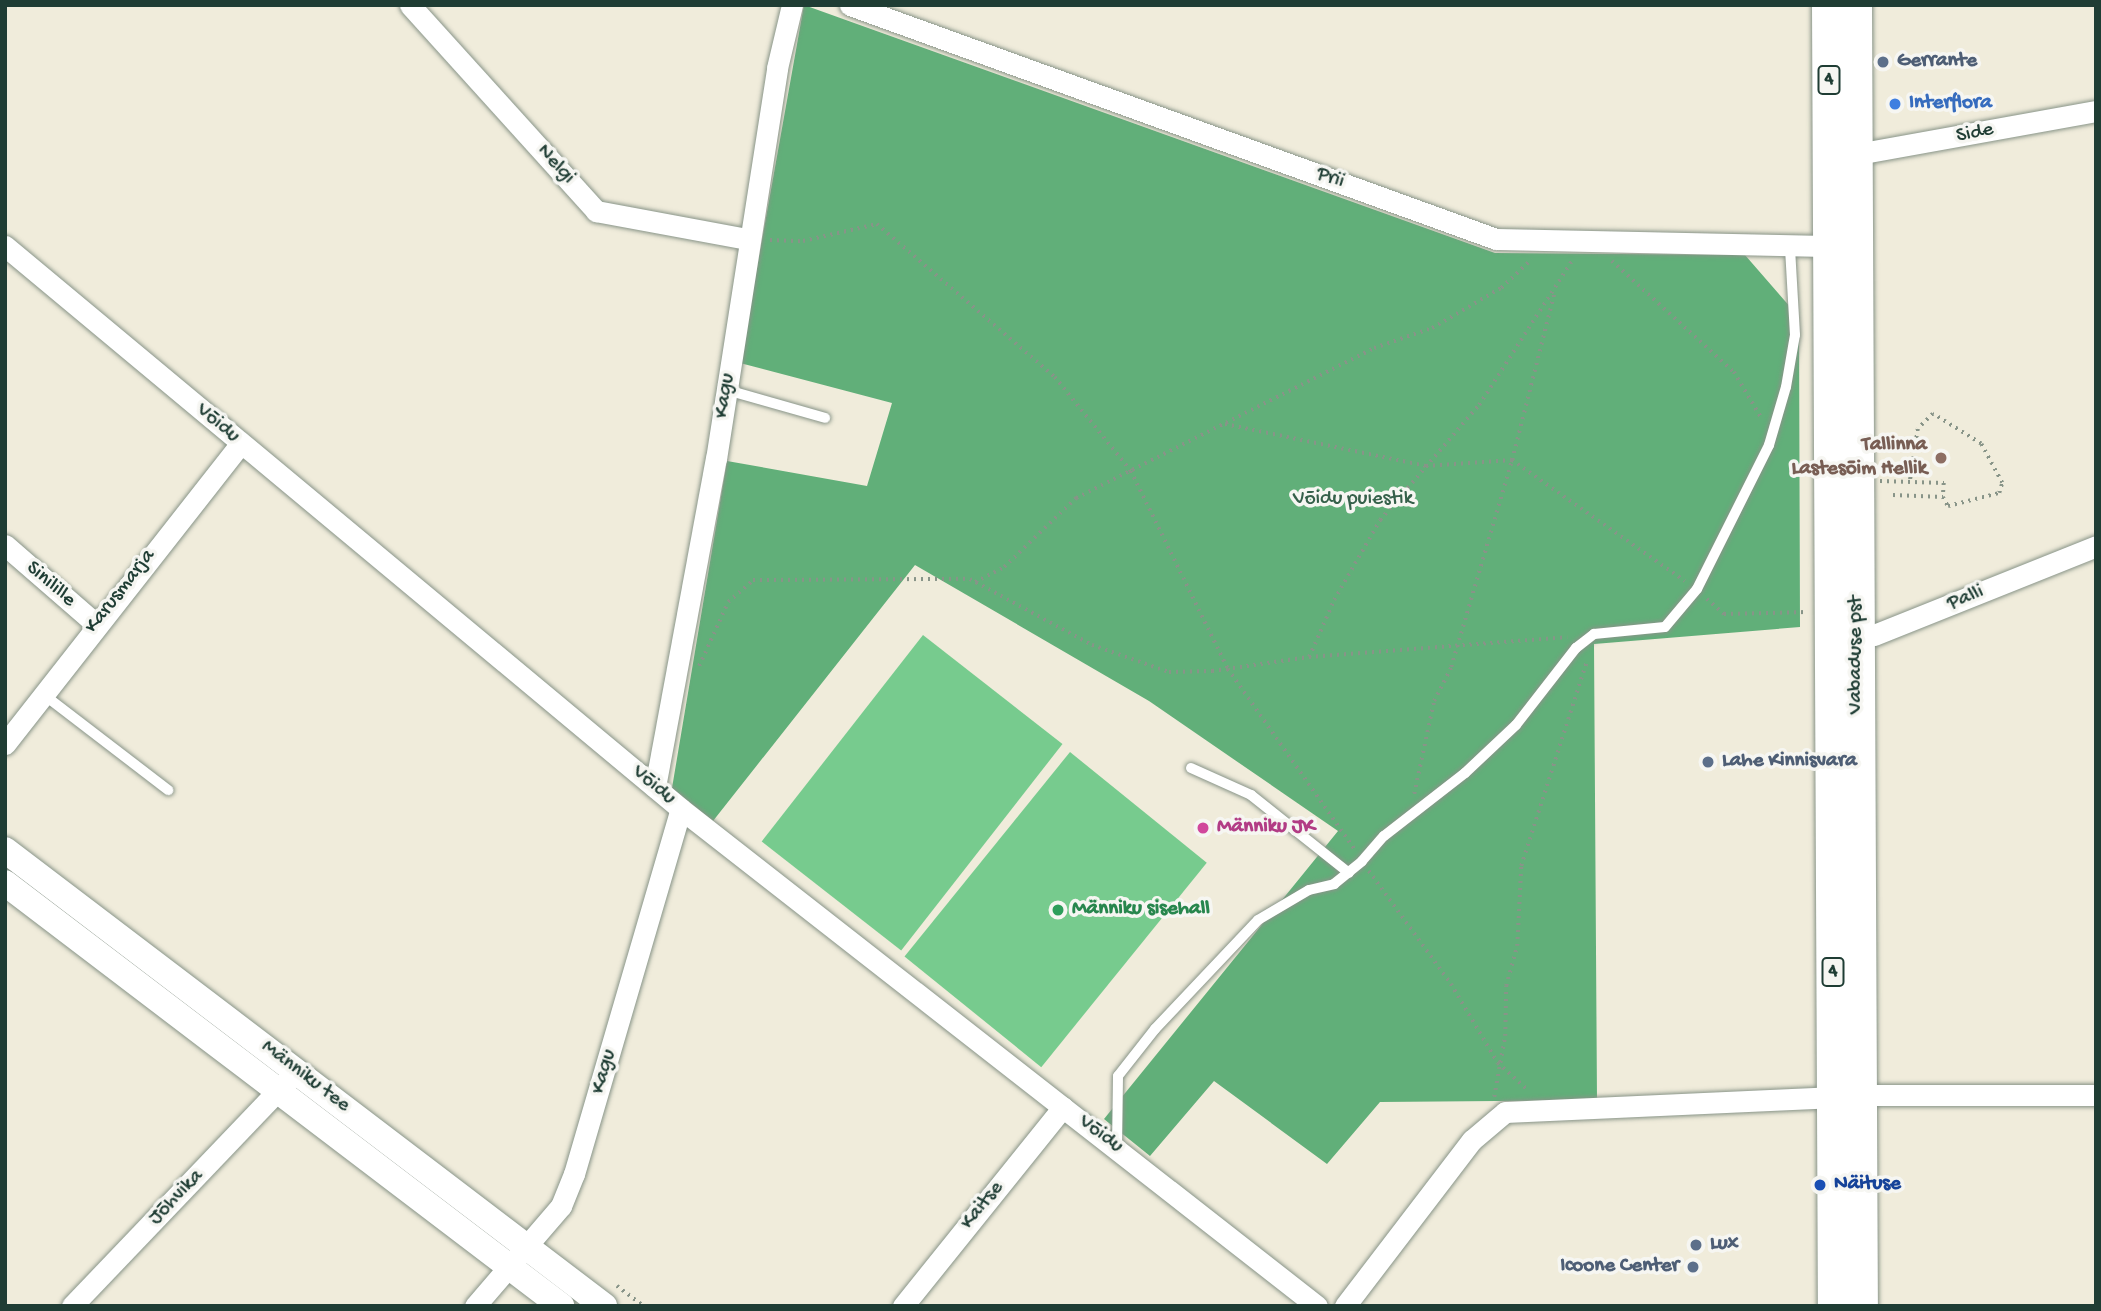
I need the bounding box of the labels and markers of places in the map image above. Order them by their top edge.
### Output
place label: Gerrante [1897,49,1977,75]
marker: Gerrante [1875,54,1891,70]
place label: Interflora [1909,91,1992,117]
marker: Interflora [1887,96,1903,112]
place label: Tallinna Lastesõim Hellik [1791,433,1927,483]
marker: Tallinna Lastesõim Hellik [1933,450,1949,466]
place label: Lahe Kinnisvara [1722,749,1857,775]
marker: Lahe Kinnisvara [1700,754,1716,770]
place label: Männiku JK [1217,815,1315,841]
marker: Männiku JK [1195,820,1211,836]
place label: Männiku sisehall [1072,897,1210,923]
marker: Männiku sisehall [1050,902,1066,918]
place label: Näituse [1834,1172,1901,1198]
marker: Näituse [1812,1177,1828,1193]
place label: Lux [1710,1232,1739,1258]
marker: Lux [1688,1237,1704,1253]
place label: Icoone Center [1560,1254,1679,1280]
marker: Icoone Center [1685,1259,1701,1275]

